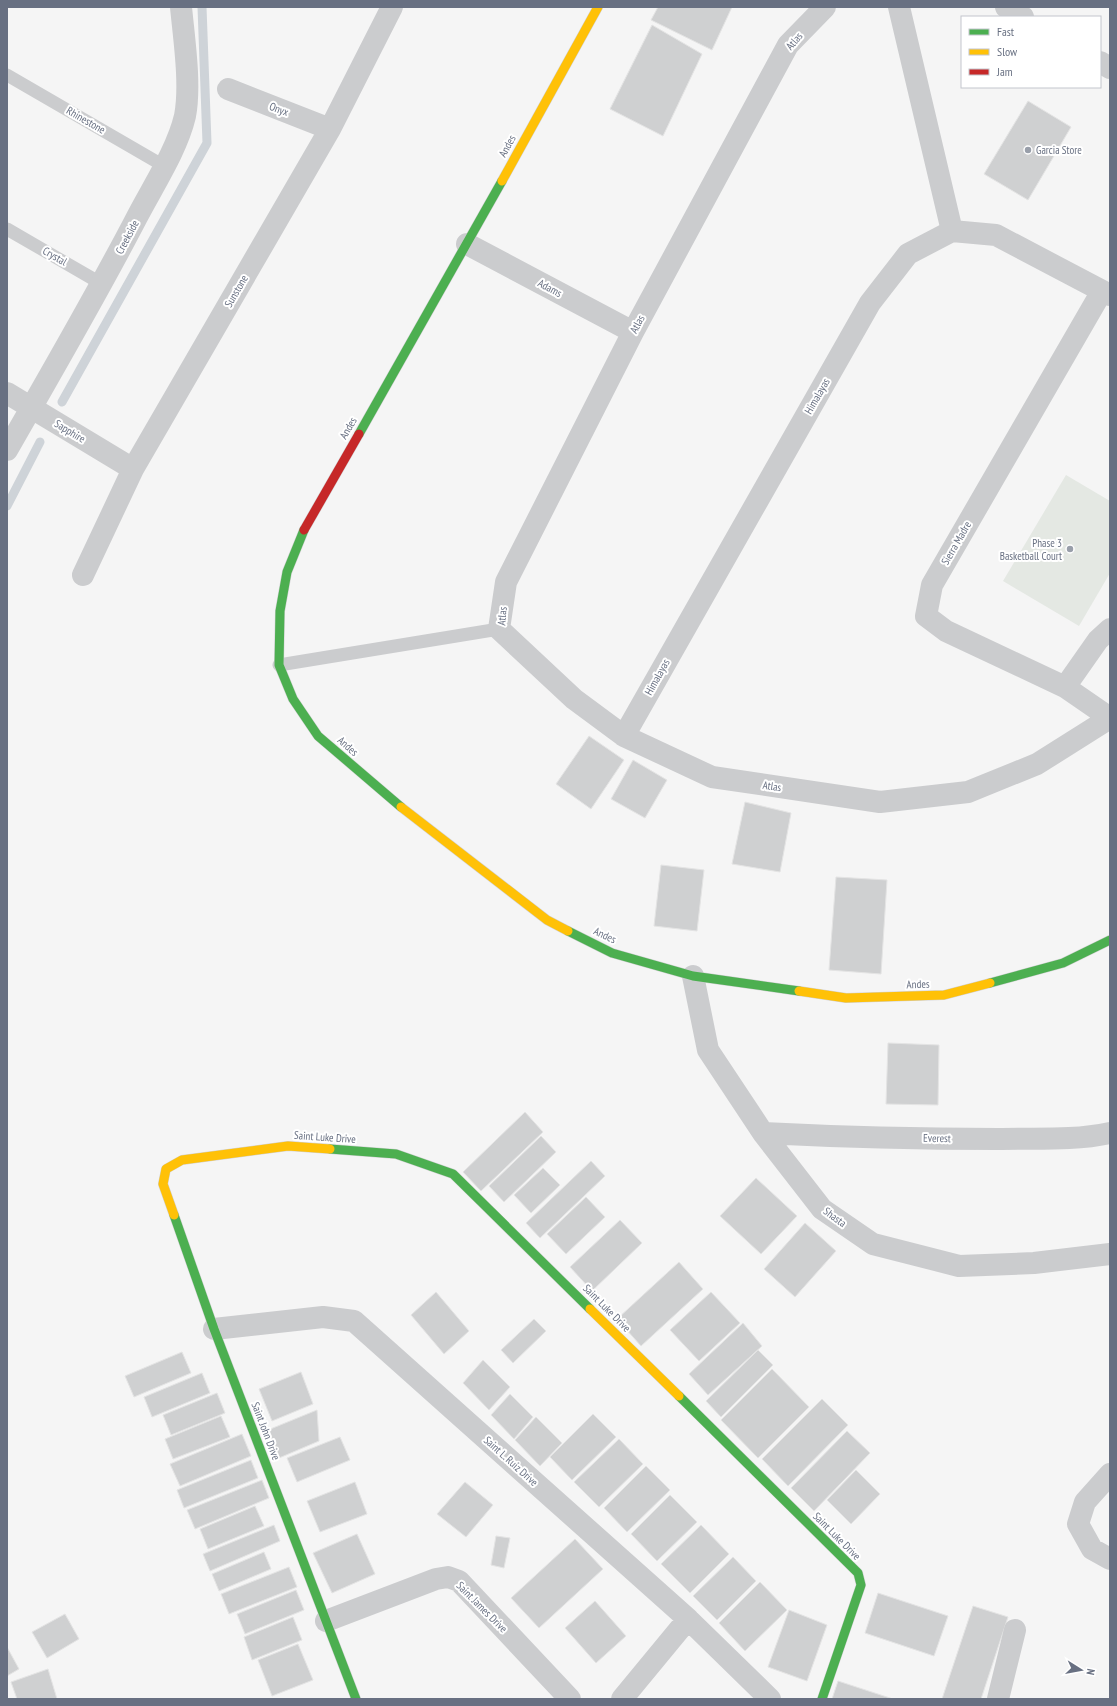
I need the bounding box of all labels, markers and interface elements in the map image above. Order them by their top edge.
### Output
legend [961,16,1101,88]
text: Fast [997,24,1015,39]
street label: Atlas [783,29,806,53]
text: Slow [997,44,1018,59]
text: Jam [996,64,1013,79]
street label: Onyx [267,99,291,119]
street label: Rhinestone [64,103,108,137]
street label: Andes [495,132,519,159]
place label: Garcia Store [1036,143,1082,157]
marker: Garcia Store [1023,145,1033,155]
street label: Creekside [112,217,142,256]
street label: Crystal [40,243,70,269]
street label: Sunstone [221,272,251,310]
street label: Adams [536,276,565,300]
street label: Atlas [626,312,648,336]
street label: Himalayas [801,375,833,416]
street label: Andes [336,414,360,441]
street label: Sapphire [52,416,88,446]
street label: Sierra Madre [938,518,974,567]
place label: Phase 3 Basketball Court [1000,536,1062,563]
marker: Phase 3 Basketball Court [1065,544,1075,554]
street label: Atlas [494,606,510,626]
street label: Himalayas [641,656,673,697]
street label: Andes [335,733,362,759]
street label: Atlas [762,778,783,794]
street label: Andes [592,924,619,946]
street label: Andes [906,977,930,991]
street label: Saint Luke Drive [294,1128,357,1146]
street label: Everest [923,1131,951,1145]
street label: Shasta [821,1204,849,1230]
street label: Saint Luke Drive [580,1281,634,1335]
street label: Saint John Drive [249,1400,284,1462]
street label: Saint L. Ruiz Drive [481,1433,541,1489]
street label: Saint Luke Drive [810,1509,864,1563]
street label: Saint James Drive [454,1579,511,1636]
north arrow [1061,1650,1101,1690]
text: N [1083,1668,1098,1676]

